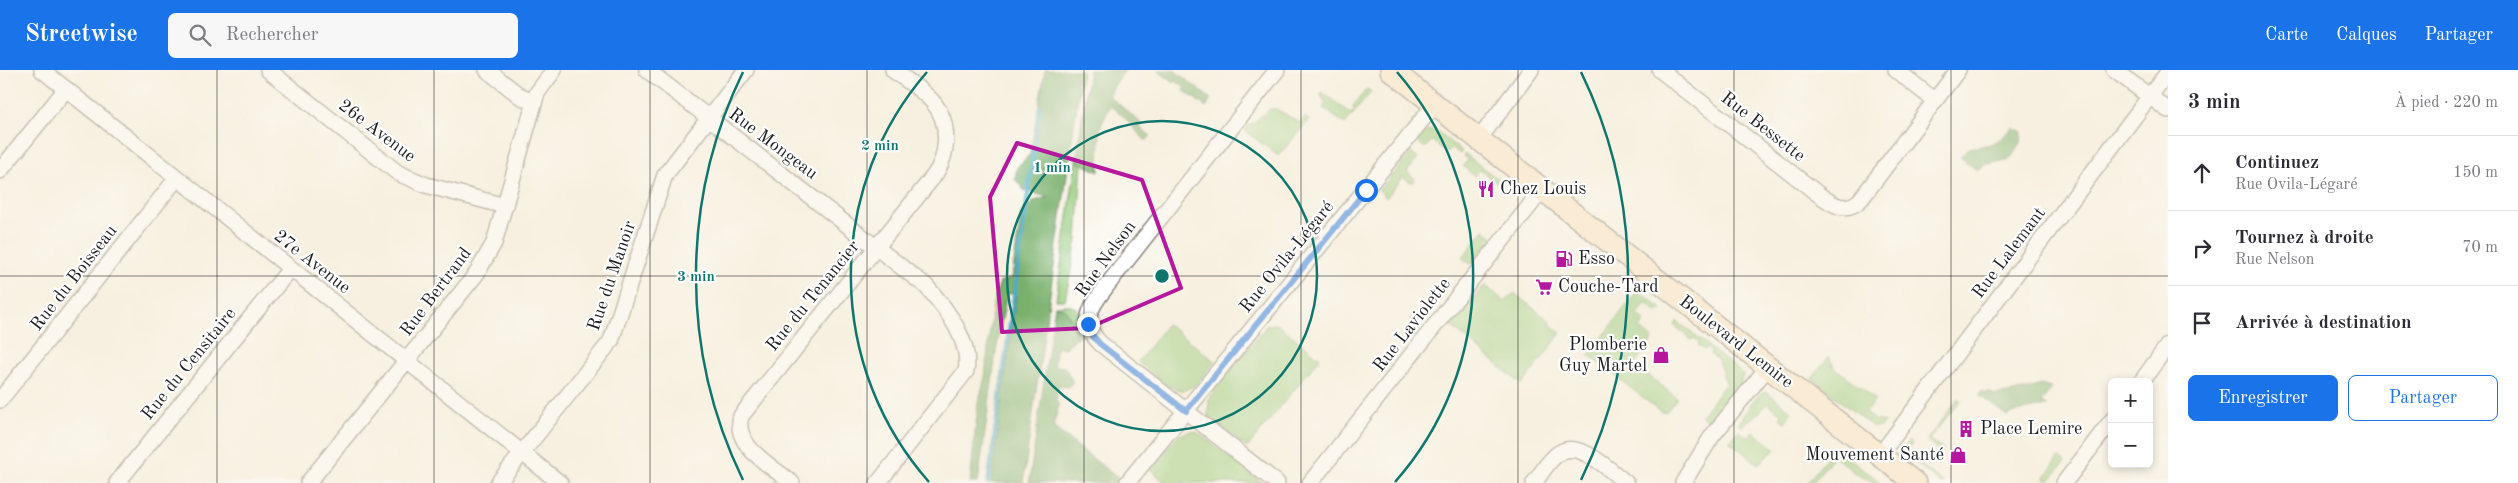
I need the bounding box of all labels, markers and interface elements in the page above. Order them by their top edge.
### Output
search box [168,13,518,58]
icon: search [186,21,214,49]
text: Streetwise [25,23,138,47]
text: Rechercher [226,26,318,45]
text: Carte [2265,26,2308,44]
text: Calques [2336,26,2397,44]
text: Partager [2425,26,2493,44]
street label: Rue Bessette [1718,89,1808,165]
text: 3 min [2188,92,2241,113]
text: À pied · 220 m [2395,95,2498,111]
street label: 26e Avenue [335,96,419,166]
street label: Rue Mongeau [725,105,821,183]
text: 2 min [861,139,899,154]
text: Continuez [2235,154,2319,173]
icon: ahead [2188,159,2216,187]
text: 1 min [1033,161,1071,176]
text: 150 m [2453,165,2498,181]
text: Rue Ovila-Légaré [2235,177,2358,193]
route start [1355,179,1378,202]
restaurant icon: Chez Louis [1476,179,1496,199]
place label: Chez Louis [1500,180,1587,198]
street label: Rue Ovila-Légaré [1237,198,1337,316]
street label: Rue Lalemant [1969,204,2049,302]
street label: Rue Nelson [1072,217,1140,300]
street label: Rue du Manoir [585,218,639,333]
street label: Rue du Boisseau [27,222,121,334]
street label: 27e Avenue [270,227,354,297]
text: Tournez à droite [2235,229,2374,248]
icon: right [2188,234,2216,262]
street label: Rue du Tenancier [763,237,863,355]
text: 70 m [2462,240,2498,256]
street label: Rue Bertrand [397,244,475,340]
fuel station icon: Esso [1554,249,1574,269]
place label: Esso [1578,250,1615,268]
text: Rue Nelson [2235,252,2314,268]
centre of rings [1153,267,1171,285]
text: 3 min [677,270,715,285]
street label: Rue Laviolette [1370,275,1454,375]
supermarket icon: Couche-Tard [1534,277,1554,297]
place label: Couche-Tard [1558,278,1659,296]
street label: Boulevard Lemire [1676,292,1796,392]
street label: Rue du Censitaire [138,305,240,423]
icon: arrive [2188,309,2216,337]
route end [1077,313,1100,336]
text: Arrivée à destination [2235,314,2411,333]
place label: Plomberie Guy Martel [1559,336,1647,375]
shop icon: Plomberie Guy Martel [1651,345,1671,365]
button: Enregistrer [2188,375,2338,421]
button: Partager [2348,375,2498,421]
map controls [2108,378,2153,468]
button: + [2108,378,2153,423]
building icon: Place Lemire [1956,419,1976,439]
place label: Place Lemire [1980,420,2082,438]
button: − [2108,423,2153,468]
shop icon: Mouvement Santé [1948,445,1968,465]
place label: Mouvement Santé [1805,446,1944,464]

